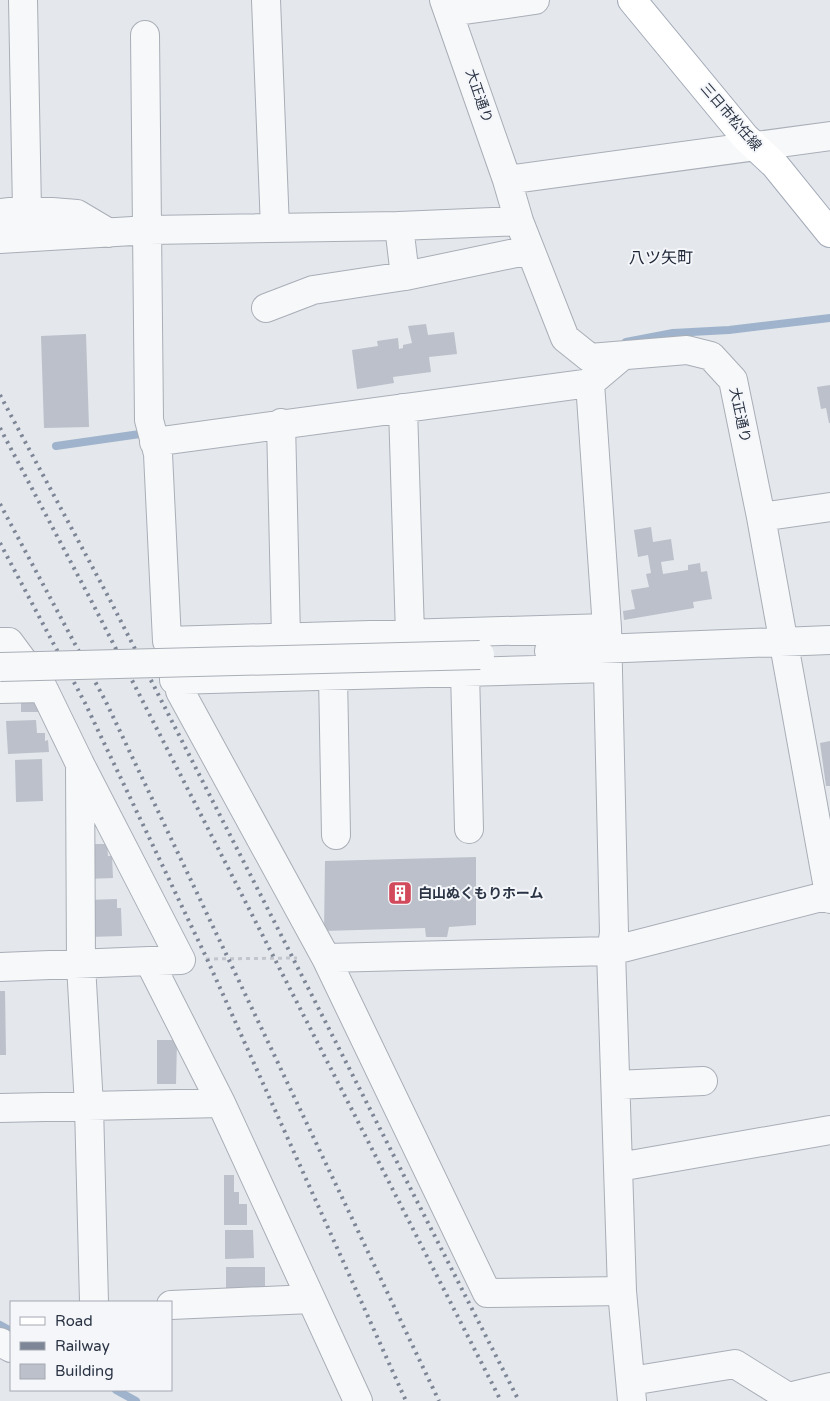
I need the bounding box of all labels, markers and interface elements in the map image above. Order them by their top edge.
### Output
street label: 大正通り [462,67,496,125]
street label: 三日市松任線 [697,80,765,154]
district label: 八ツ矢町 [629,248,693,268]
street label: 大正通り [726,386,754,444]
building icon: 白山ぬくもりホーム [387,880,413,906]
place label: 白山ぬくもりホーム [418,885,544,902]
legend [10,1301,172,1391]
text: Road [55,1312,93,1330]
text: Railway [55,1337,110,1355]
text: Building [55,1362,114,1380]

